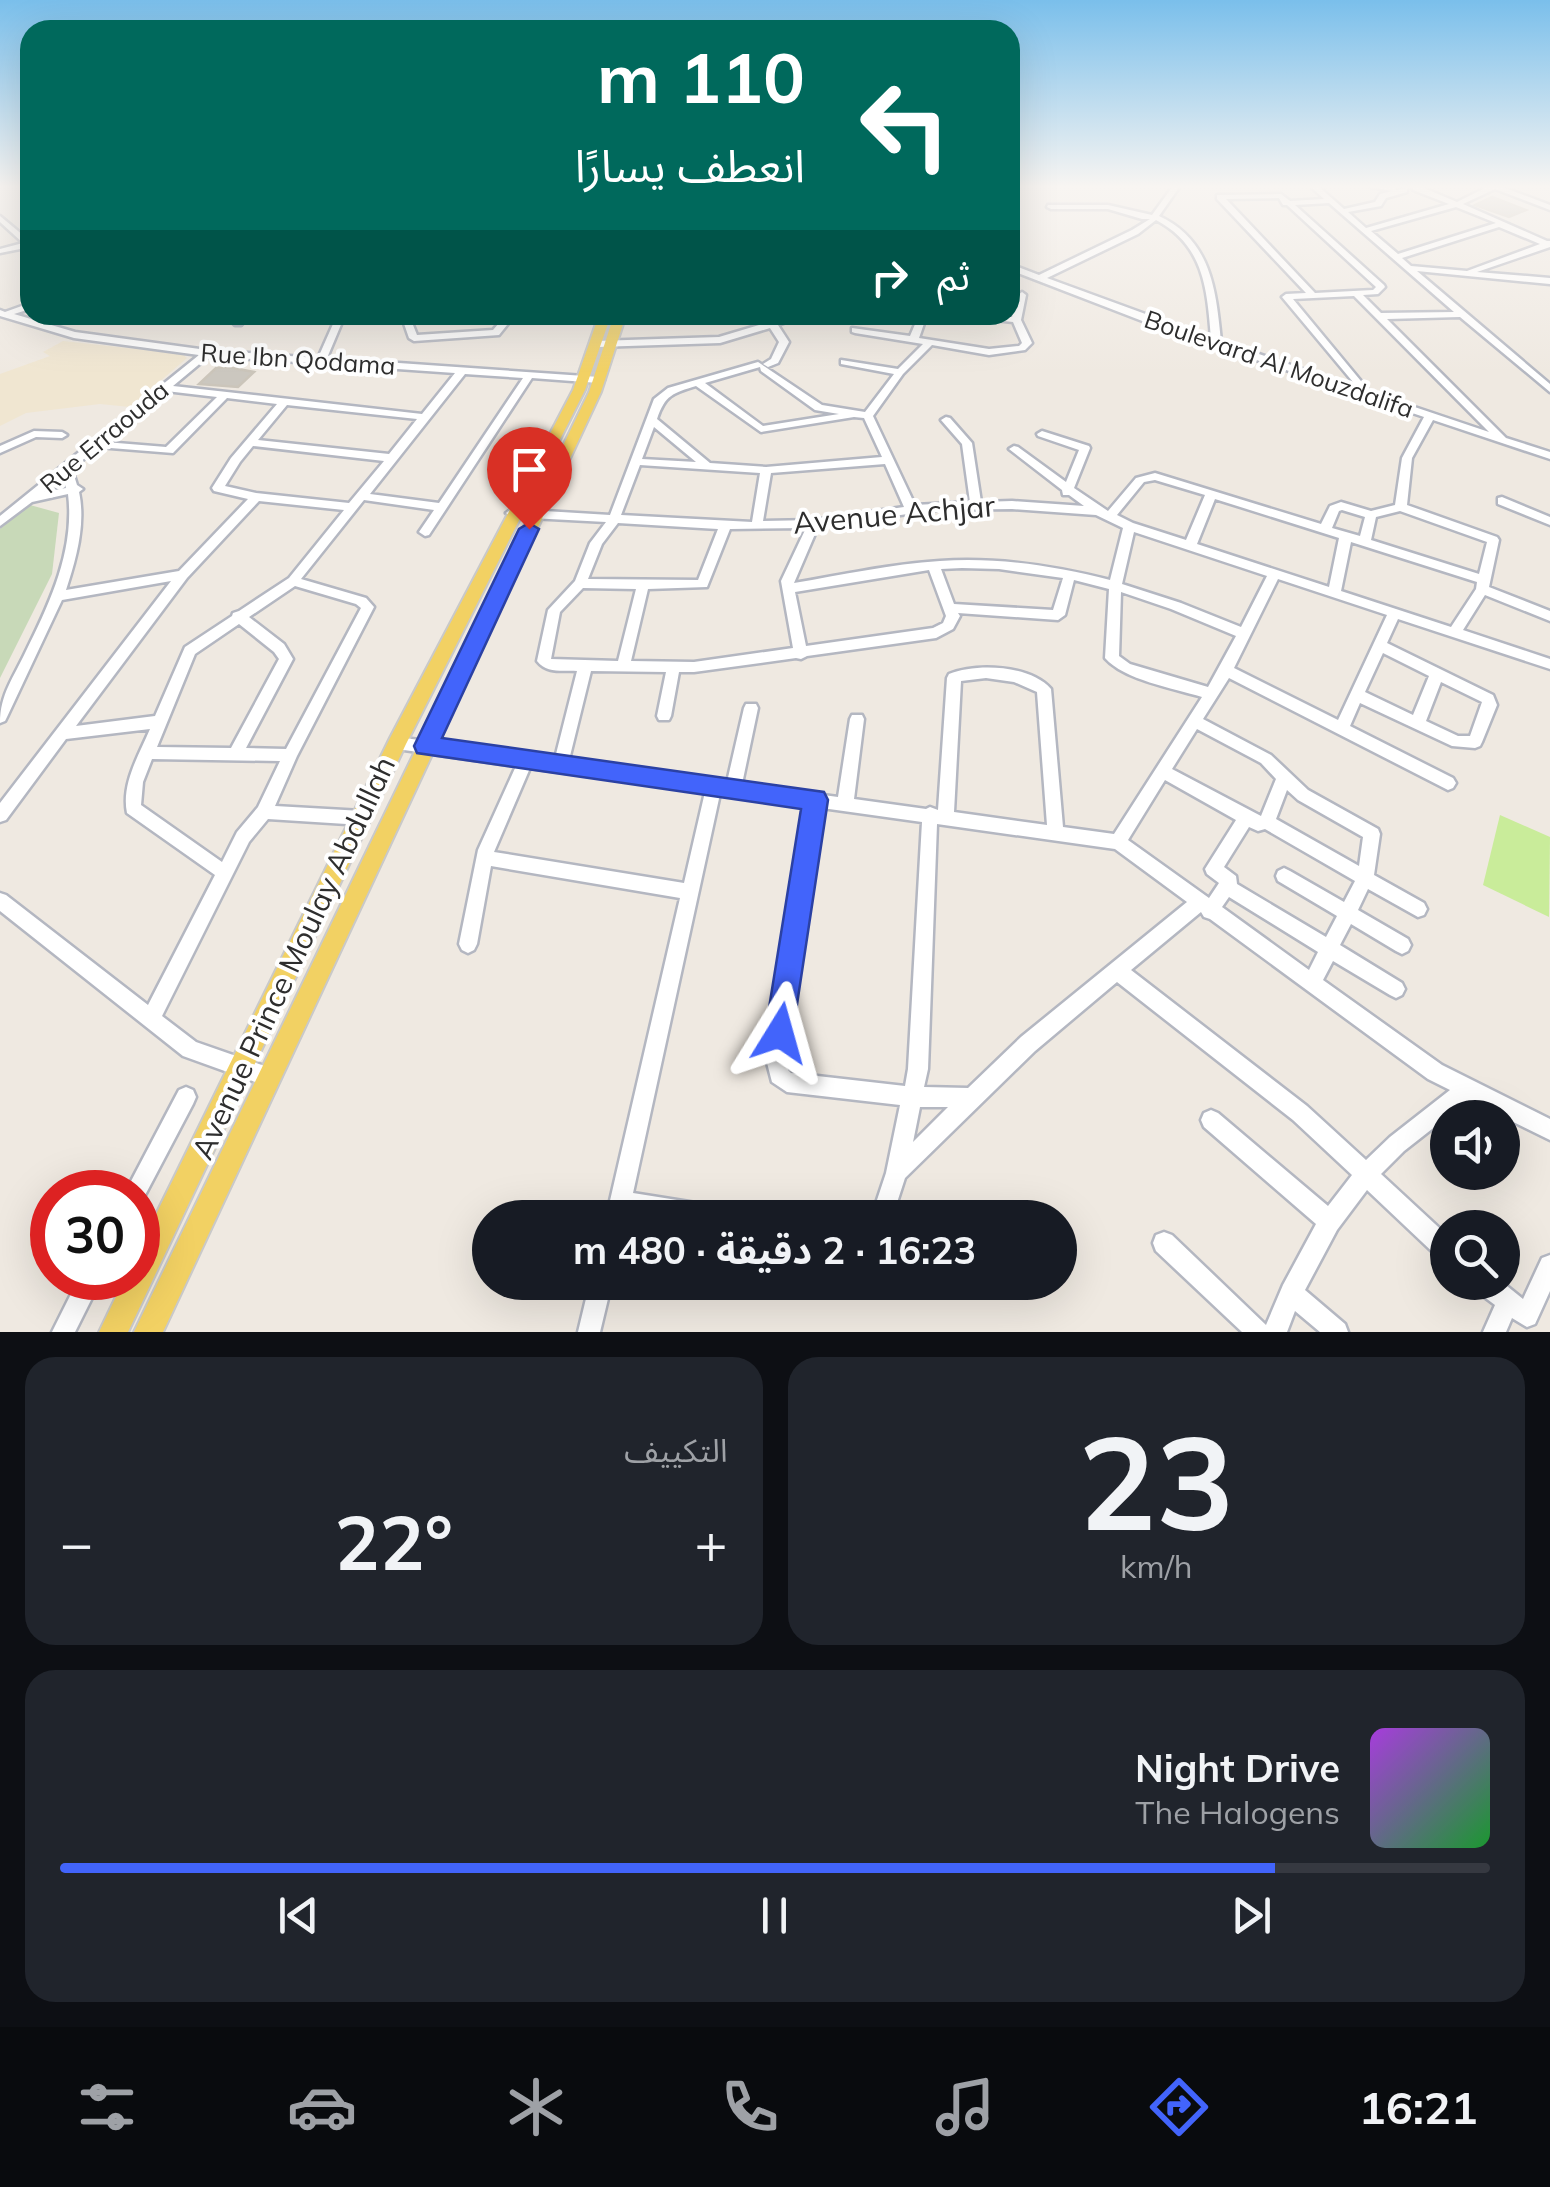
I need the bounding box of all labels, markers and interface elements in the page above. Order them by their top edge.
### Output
text: 110 m [597,33,805,121]
icon: left [840,60,970,190]
text: انعطف يسارًا [575,137,805,193]
icon: right [862,250,917,305]
text: ثم [937,252,970,300]
street label: Boulevard Al Mouzdalifa [1141,303,1418,424]
street label: Rue Ibn Qodama [200,336,396,381]
street label: Rue Erraouda [33,374,174,499]
pin [487,427,572,530]
icon: arrive [502,442,557,497]
street label: Avenue Achjar [791,486,997,542]
street label: Avenue Prince Moulay Abdullah [183,750,403,1165]
position arrow [728,981,832,1085]
map controls [1430,1100,1520,1300]
button: sound [1430,1100,1520,1190]
speed limit sign: 30 [30,1170,160,1300]
button: search [1430,1210,1520,1300]
text: 16:23 · 2 دقيقة · 480 m [573,1226,976,1274]
text: 23 [1078,1399,1234,1563]
text: التكييف [624,1430,728,1470]
text: 22° [335,1495,453,1589]
text: − [60,1508,93,1577]
text: + [694,1508,728,1577]
text: km/h [1120,1546,1192,1586]
text: Night Drive [1135,1744,1340,1792]
text: The Halogens [1135,1792,1340,1832]
icon: previous [271,1888,326,1943]
icon: pause [747,1888,802,1943]
icon: next [1224,1888,1279,1943]
icon: filters [72,2072,142,2142]
icon: car [287,2072,357,2142]
icon: climate [501,2072,571,2142]
icon: phone [715,2072,785,2142]
icon: music [930,2072,1000,2142]
icon: directions [1144,2072,1214,2142]
text: 16:21 [1359,2079,1478,2135]

